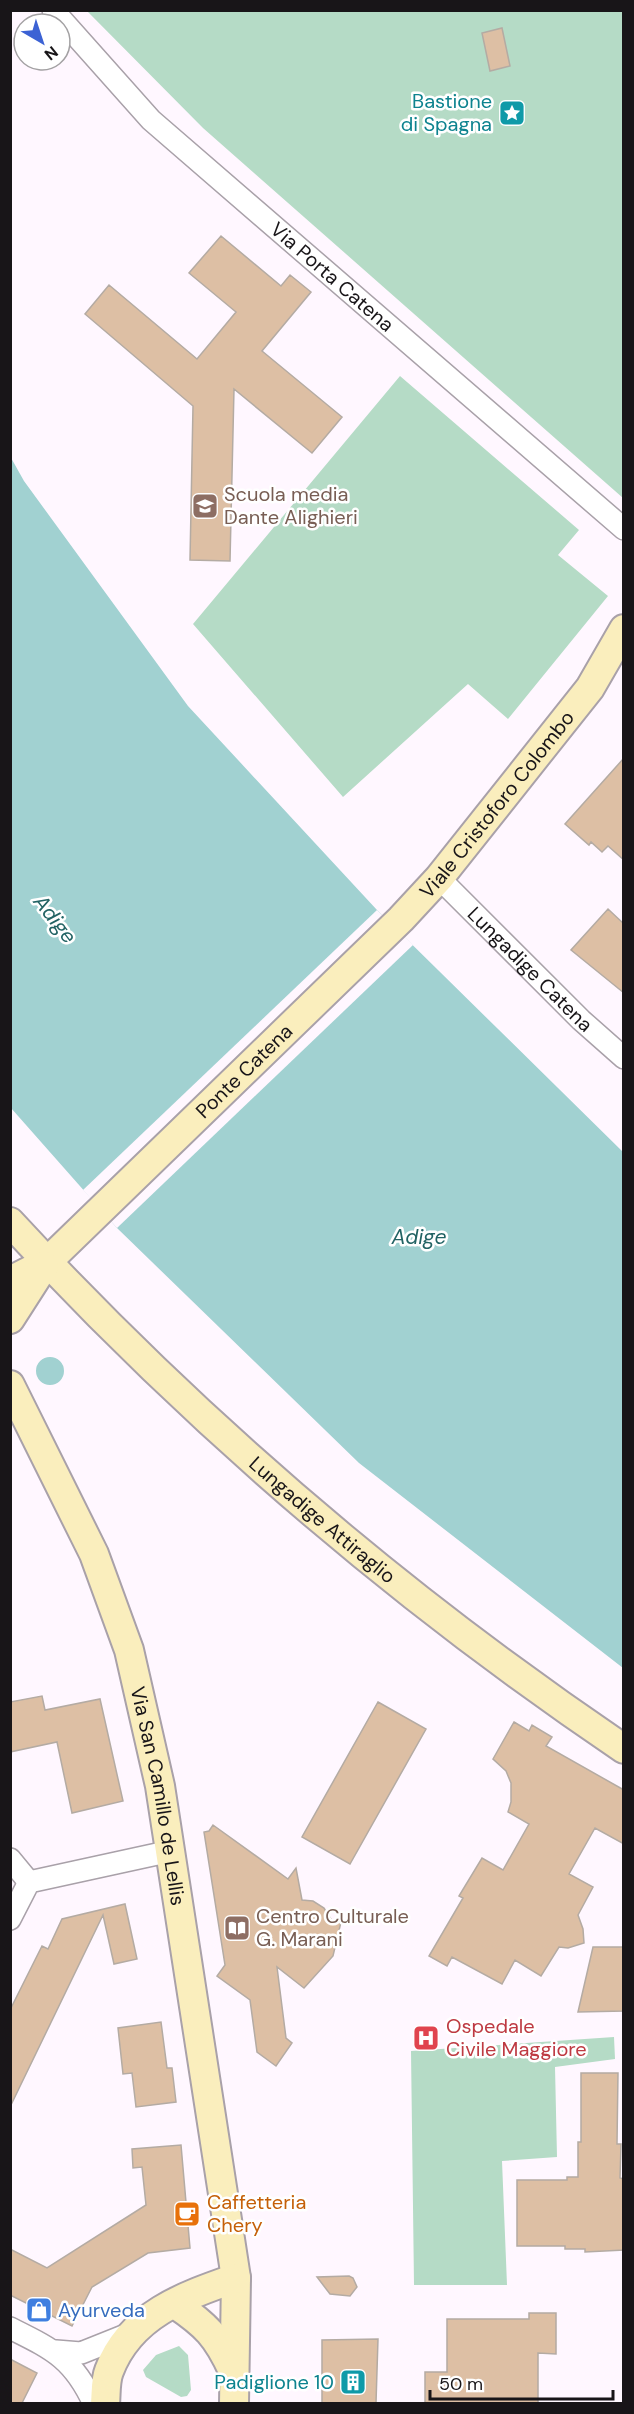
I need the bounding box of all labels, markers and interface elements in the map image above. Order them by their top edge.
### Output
north arrow [12,12,72,72]
text: N [40,41,62,65]
place label: Bastione di Spagna [401,88,492,137]
place icon: Bastione di Spagna [497,98,527,128]
street label: Via Porta Catena [265,216,399,337]
place label: Scuola media Dante Alighieri [224,481,358,530]
school or university icon: Scuola media Dante Alighieri [190,491,220,521]
street label: Viale Cristoforo Colombo [414,705,580,904]
water label: Adige [26,888,83,949]
street label: Lungadige Catena [462,901,598,1037]
street label: Ponte Catena [190,1018,298,1124]
water label: Adige [391,1223,446,1251]
street label: Lungadige Attiraglio [244,1450,401,1589]
street label: Via San Camillo de Lellis [125,1684,191,1907]
place label: Centro Culturale G. Marani [256,1903,409,1952]
library icon: Centro Culturale G. Marani [222,1913,252,1943]
place label: Ospedale Civile Maggiore [446,2013,587,2062]
hospital icon: Ospedale Civile Maggiore [411,2023,441,2053]
place label: Caffetteria Chery [207,2189,306,2238]
cafe icon: Caffetteria Chery [172,2199,202,2229]
shop icon: Ayurveda [24,2295,54,2325]
place label: Ayurveda [58,2297,145,2323]
scale bar [430,2363,613,2401]
building icon: Padiglione 10 [338,2367,368,2397]
place label: Padiglione 10 [214,2369,334,2395]
text: 50 m [439,2372,483,2396]

